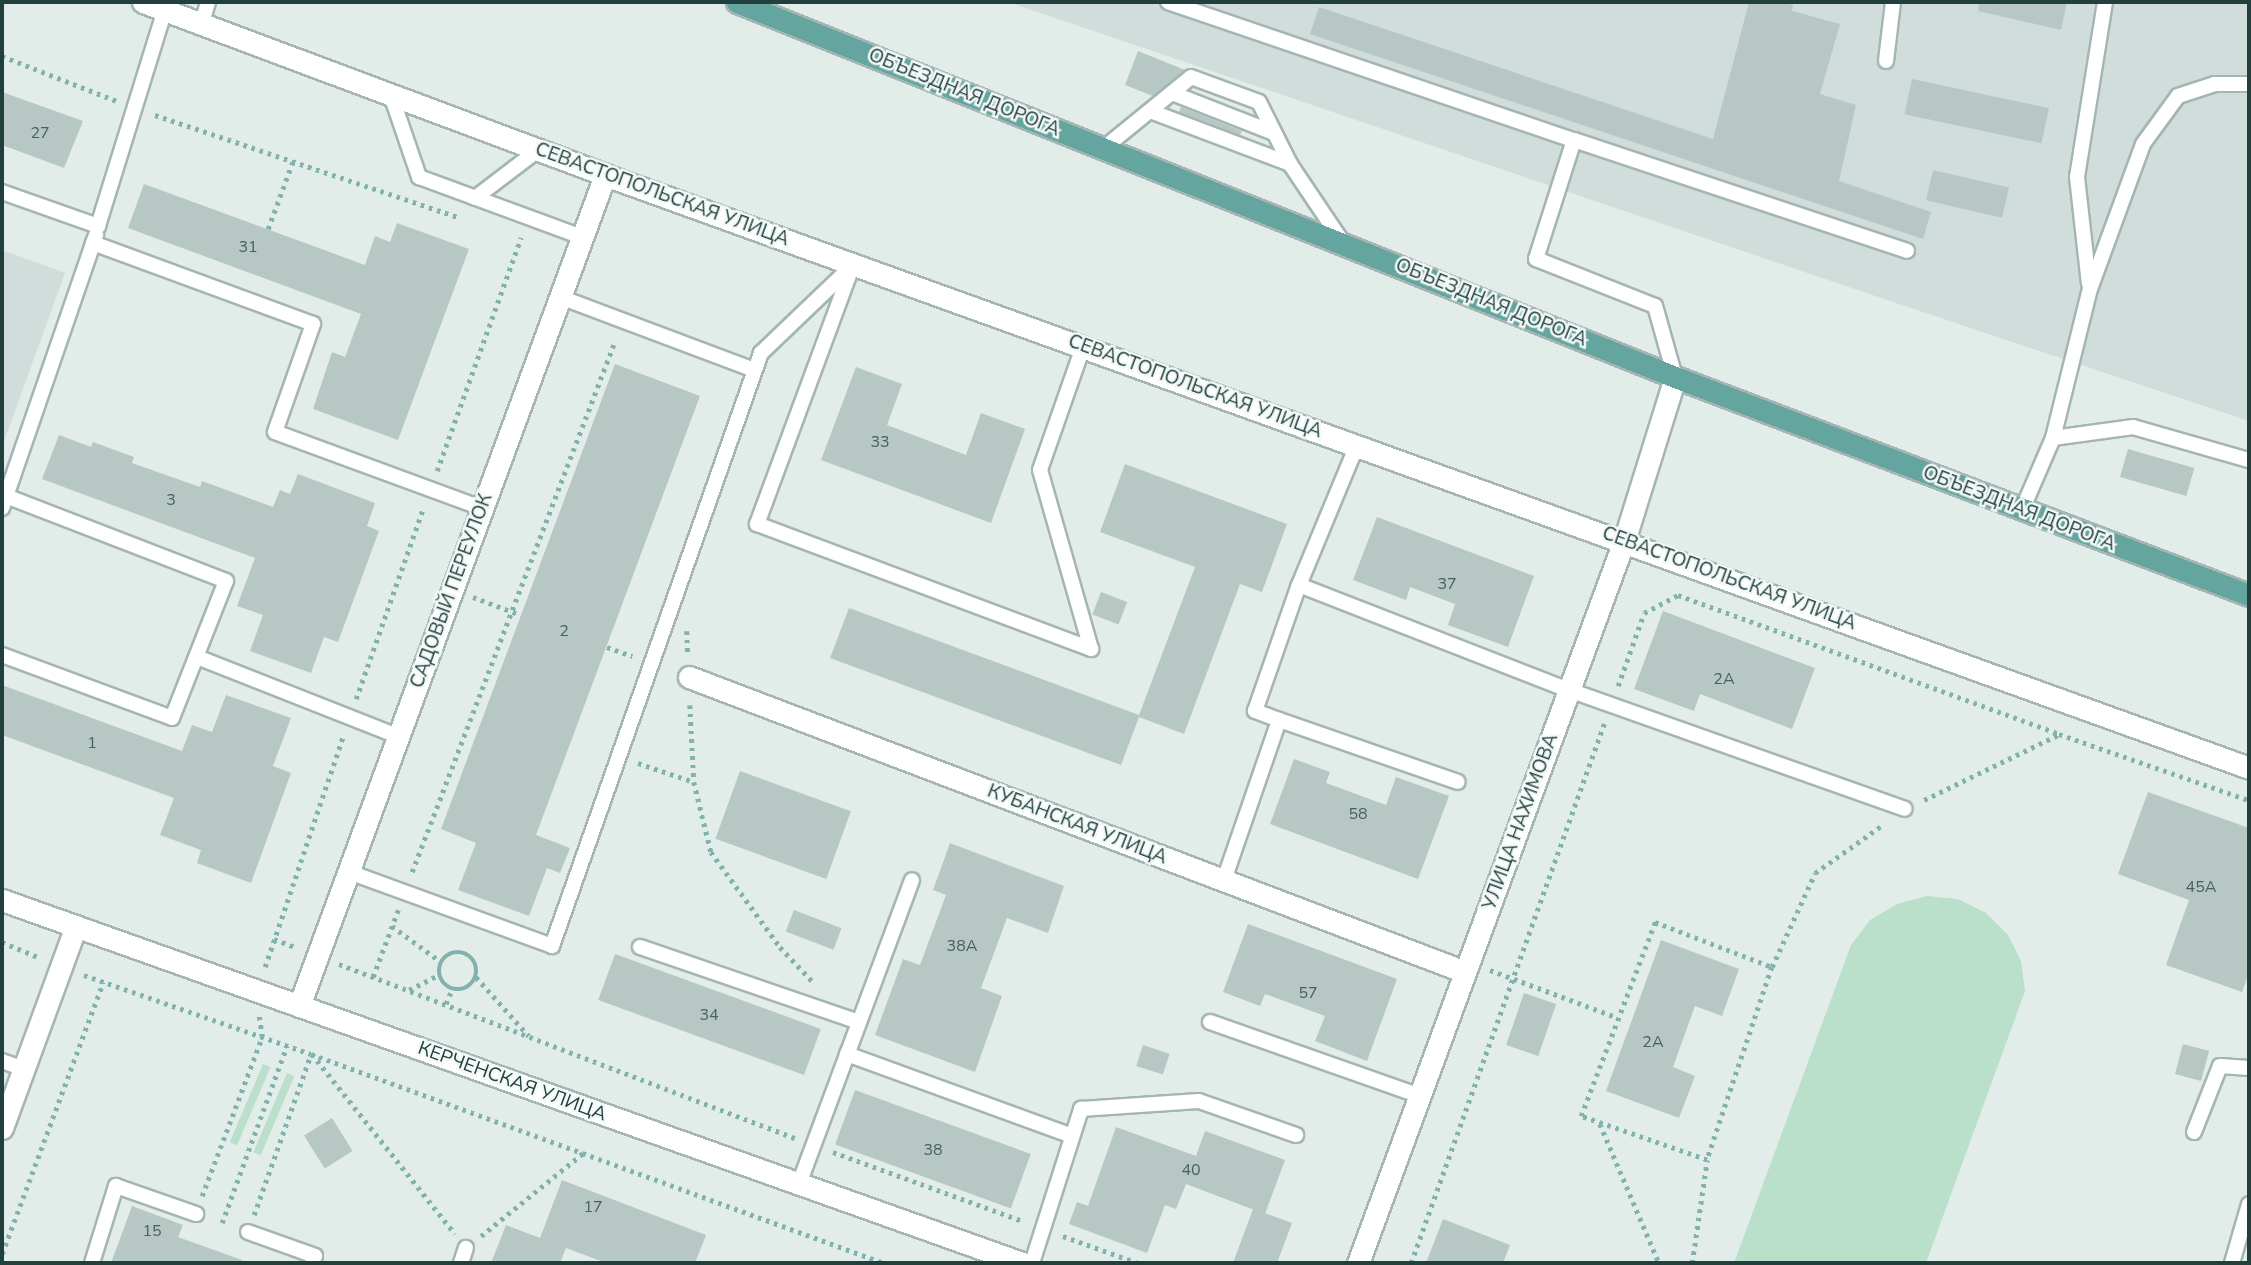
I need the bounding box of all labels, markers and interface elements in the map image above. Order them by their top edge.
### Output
street label: ОБЪЕЗДНАЯ ДОРОГА [865,44,1063,142]
house number: 27 [30,123,50,143]
street label: СЕВАСТОПОЛЬСКАЯ УЛИЦА [532,138,792,252]
house number: 31 [238,237,258,257]
street label: ОБЪЕЗДНАЯ ДОРОГА [1392,254,1590,352]
street label: СЕВАСТОПОЛЬСКАЯ УЛИЦА [1065,330,1325,444]
house number: 33 [870,432,890,452]
street label: ОБЪЕЗДНАЯ ДОРОГА [1920,462,2118,556]
house number: 3 [166,490,176,510]
street label: САДОВЫЙ ПЕРЕУЛОК [406,491,498,691]
street label: СЕВАСТОПОЛЬСКАЯ УЛИЦА [1599,522,1859,636]
house number: 37 [1437,574,1457,594]
house number: 2 [559,621,569,641]
house number: 2А [1713,669,1735,689]
street label: УЛИЦА НАХИМОВА [1479,731,1563,913]
house number: 1 [87,733,97,753]
street label: КУБАНСКАЯ УЛИЦА [984,780,1170,870]
house number: 58 [1348,804,1368,824]
house number: 45А [2186,877,2216,897]
house number: 38А [947,936,977,956]
house number: 57 [1298,983,1318,1003]
house number: 34 [699,1005,719,1025]
house number: 2А [1642,1032,1664,1052]
street label: КЕРЧЕНСКАЯ УЛИЦА [415,1037,609,1127]
house number: 38 [923,1140,943,1160]
house number: 40 [1181,1160,1201,1180]
house number: 17 [583,1197,603,1217]
house number: 15 [142,1221,162,1241]

